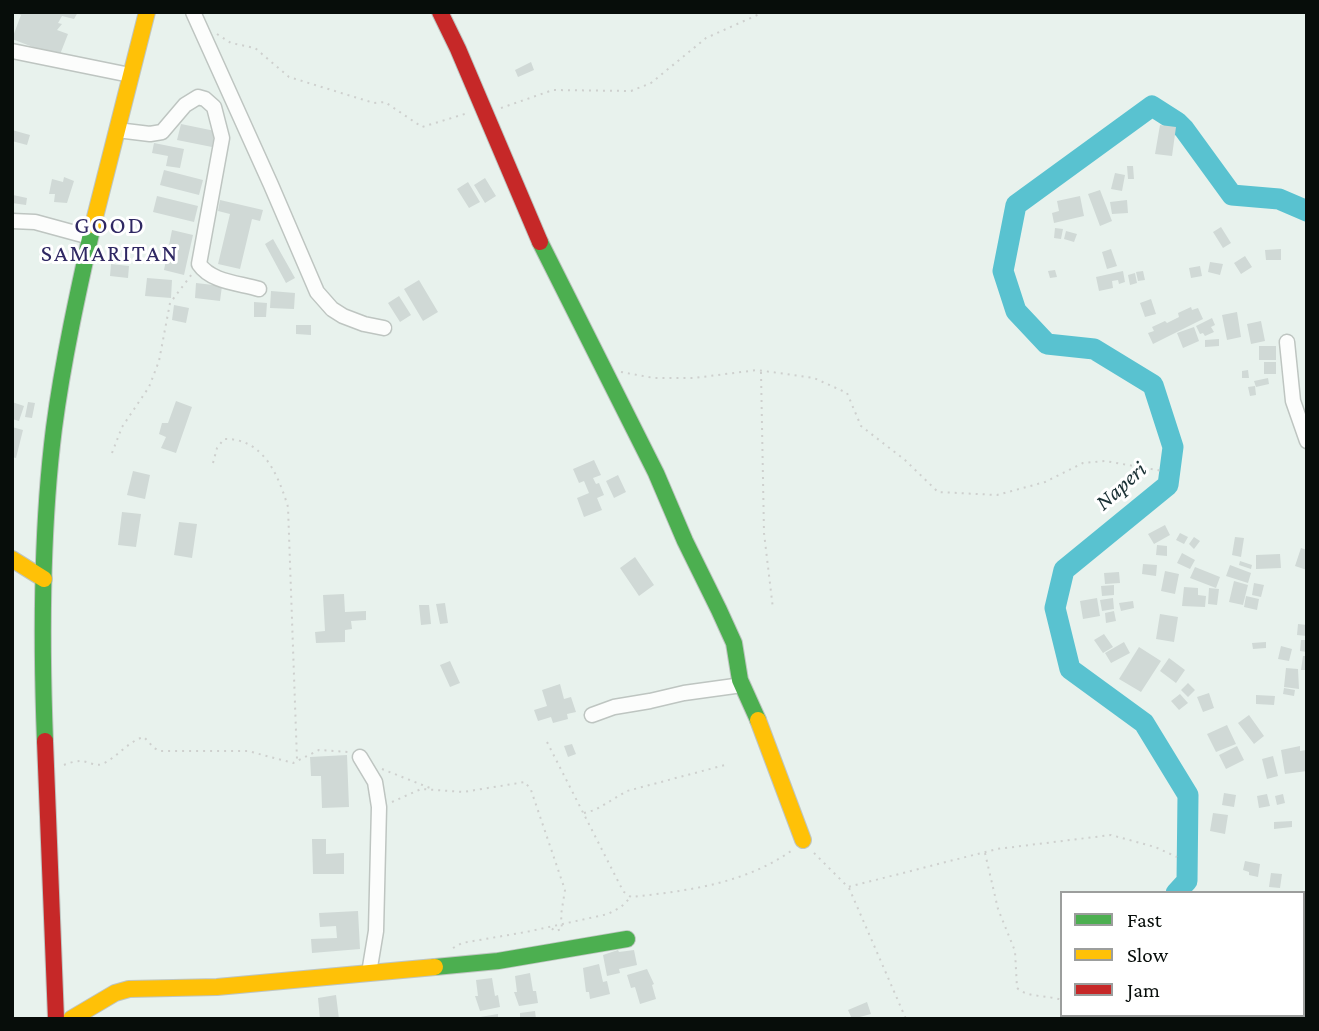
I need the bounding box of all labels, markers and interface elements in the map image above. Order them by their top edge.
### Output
district label: GOOD SAMARITAN [42,212,178,268]
water label: Naperi [1090,456,1152,516]
legend [1060,891,1305,1017]
text: Fast [1127,908,1162,932]
text: Slow [1127,943,1168,967]
text: Jam [1127,978,1160,1002]

